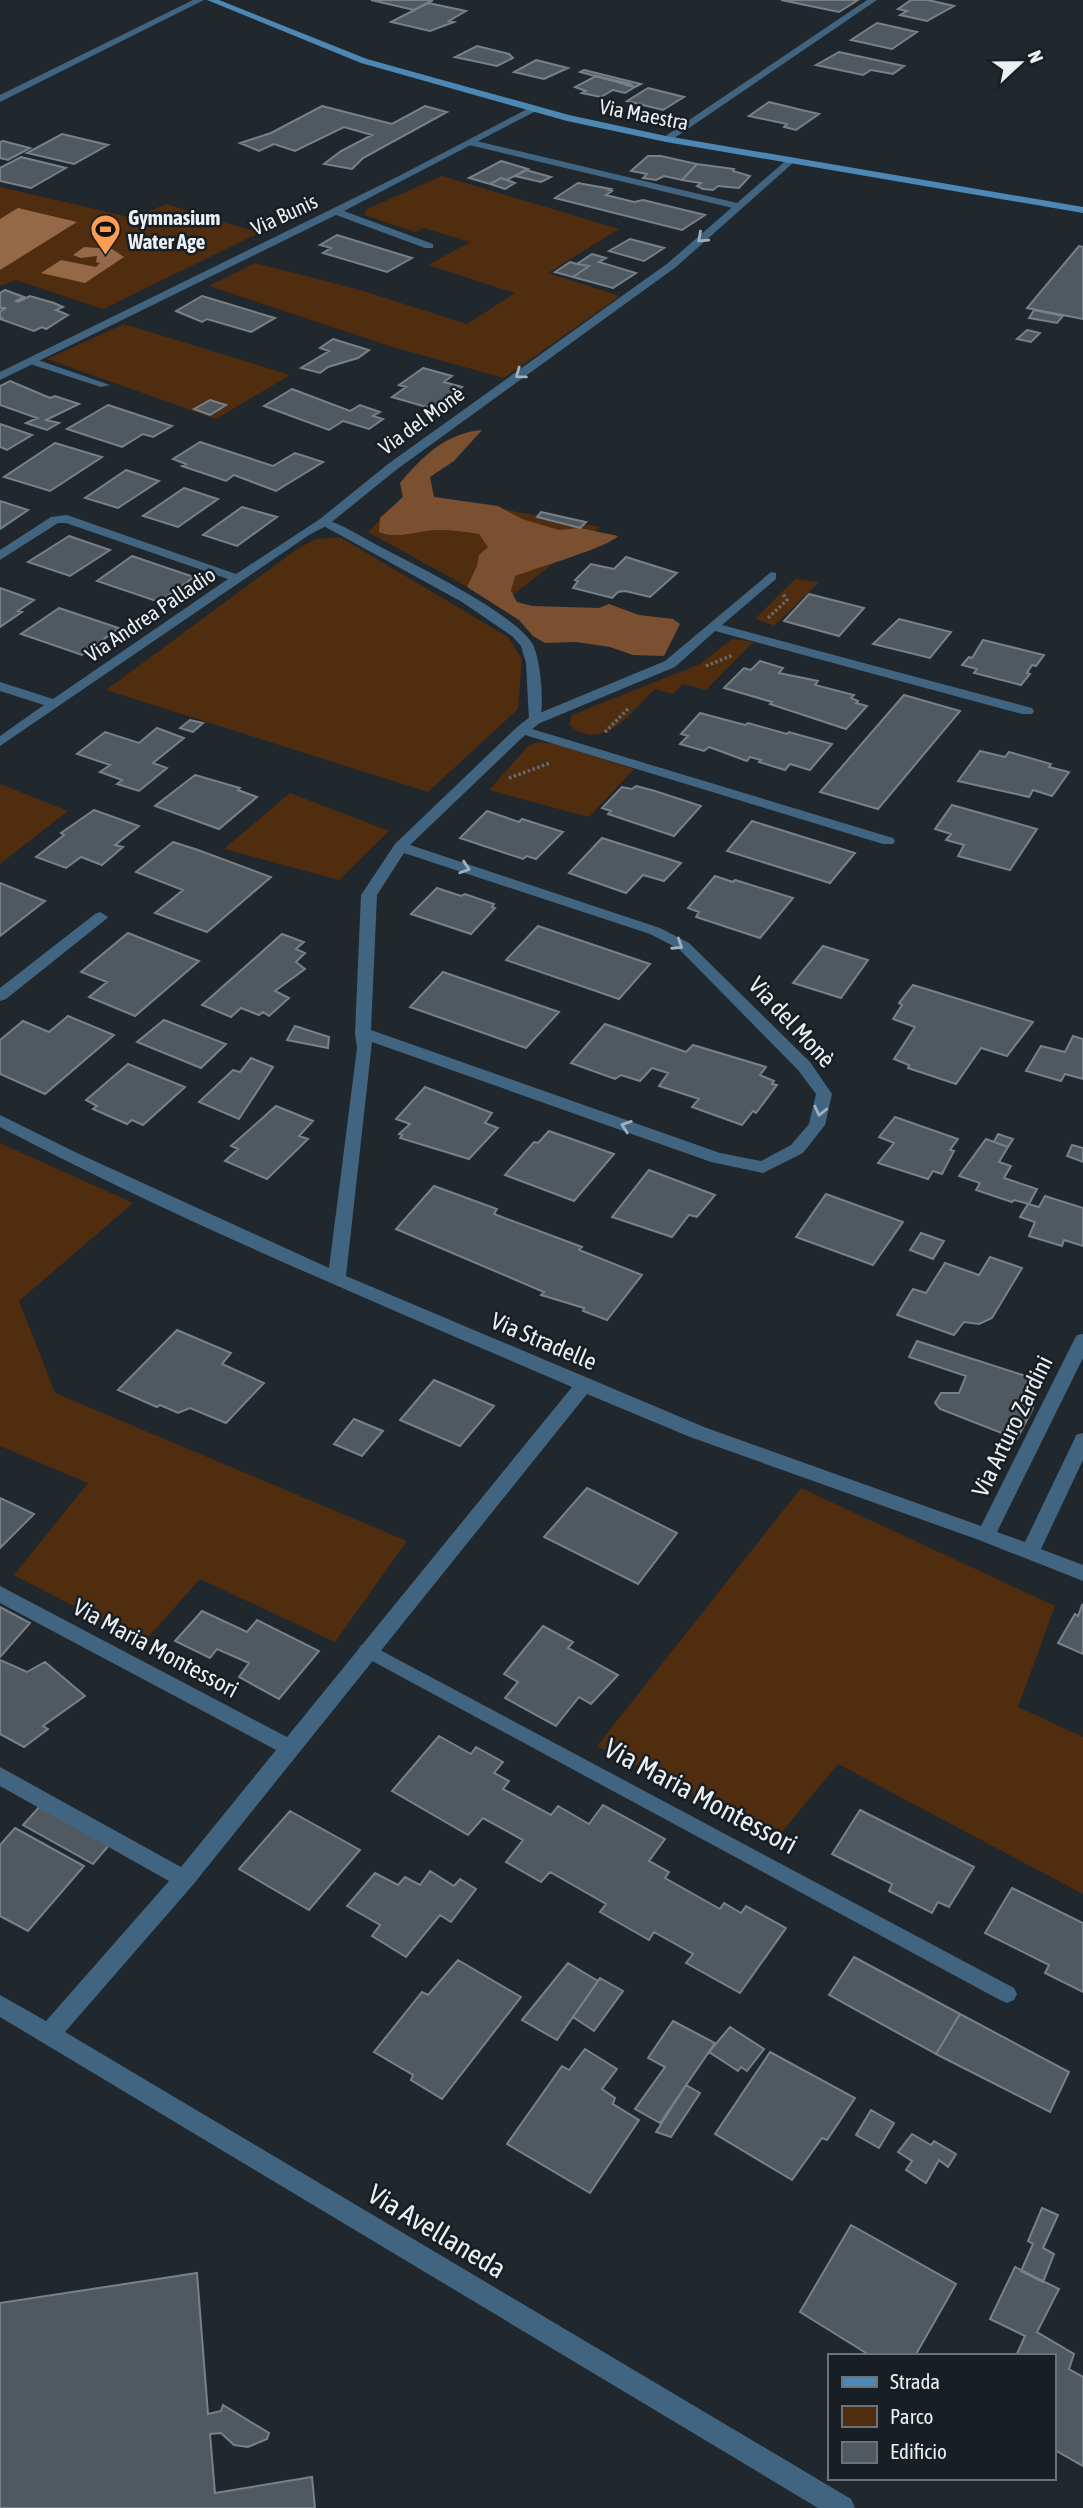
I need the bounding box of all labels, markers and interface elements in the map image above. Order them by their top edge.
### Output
north arrow [985,28,1055,98]
text: N [1023,47,1048,66]
street label: Via Maestra [597,94,691,134]
street label: Via Bunis [247,188,321,240]
place label: Gymnasium Water Age [127,205,220,253]
sports icon: Gymnasium Water Age [88,212,122,256]
one-way arrow [697,230,710,242]
one-way arrow [515,366,528,378]
street label: Via del Monè [374,381,468,459]
street label: Via Andrea Palladio [80,562,220,666]
one-way arrow [458,860,470,874]
one-way arrow [671,936,684,949]
street label: Via del Monè [743,971,841,1073]
one-way arrow [814,1105,829,1117]
one-way arrow [620,1120,632,1134]
street label: Via Stradelle [487,1307,601,1375]
street label: Via Arturo Zardini [966,1351,1058,1501]
street label: Via Maria Montessori [69,1593,243,1703]
street label: Via Maria Montessori [599,1732,803,1860]
street label: Via Avellaneda [362,2177,512,2285]
legend [828,2354,1055,2480]
text: Strada [890,2369,940,2393]
text: Parco [890,2404,933,2428]
text: Edificio [890,2439,947,2463]

